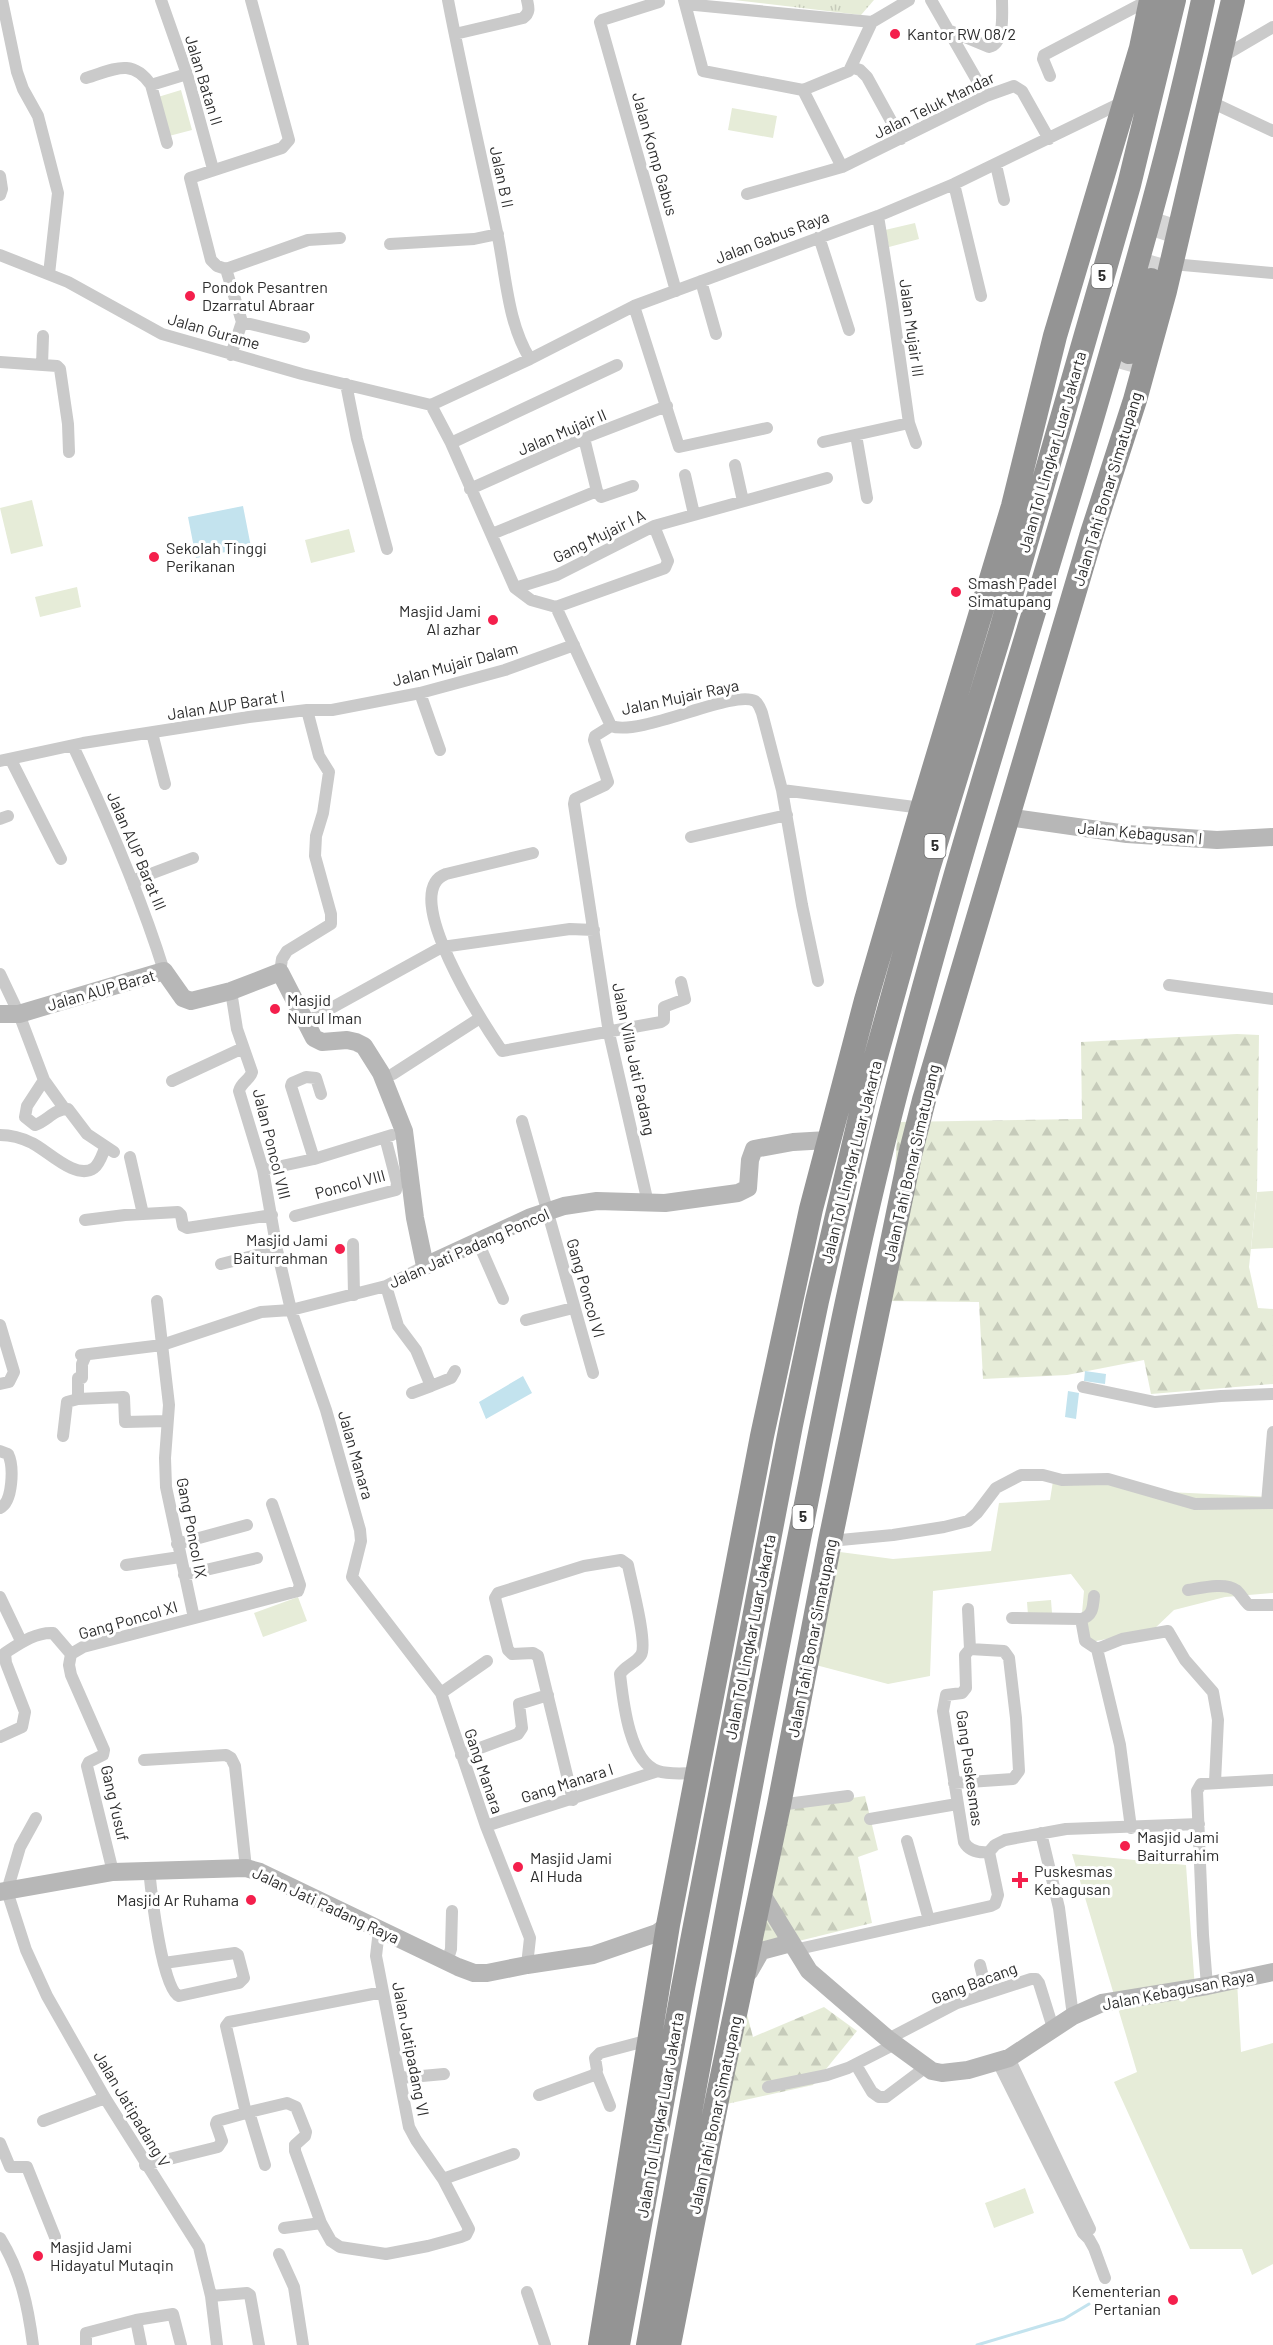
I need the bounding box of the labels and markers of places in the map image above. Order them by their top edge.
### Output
place label: Kantor RW 08/2 [907,24,1016,43]
marker: Kantor RW 08/2 [888,27,902,41]
place label: Pondok Pesantren Dzarratul Abraar [202,277,328,314]
marker: Pondok Pesantren Dzarratul Abraar [183,289,197,303]
place label: Sekolah Tinggi Perikanan [166,538,267,575]
marker: Sekolah Tinggi Perikanan [147,550,161,564]
place label: Smash Padel Simatupang [968,573,1057,610]
marker: Smash Padel Simatupang [949,585,963,599]
place label: Masjid Jami Al azhar [399,601,481,638]
marker: Masjid Jami Al azhar [486,613,500,627]
place label: Masjid Nurul Iman [287,990,362,1027]
marker: Masjid Nurul Iman [268,1002,282,1016]
place label: Masjid Jami Baiturrahman [233,1230,328,1267]
marker: Masjid Jami Baiturrahman [333,1242,347,1256]
place label: Masjid Jami Baiturrahim [1137,1827,1219,1864]
marker: Masjid Jami Baiturrahim [1118,1839,1132,1853]
place label: Masjid Jami Al Huda [530,1848,612,1885]
marker: Masjid Jami Al Huda [511,1860,525,1874]
place label: Puskesmas Kebagusan [1034,1861,1113,1898]
marker: Puskesmas Kebagusan [1011,1871,1029,1889]
place label: Masjid Ar Ruhama [116,1890,239,1909]
marker: Masjid Ar Ruhama [244,1893,258,1907]
place label: Masjid Jami Hidayatul Mutaqin [50,2237,174,2274]
marker: Masjid Jami Hidayatul Mutaqin [31,2249,45,2263]
place label: Kementerian Pertanian [1072,2281,1161,2318]
marker: Kementerian Pertanian [1166,2293,1180,2307]

